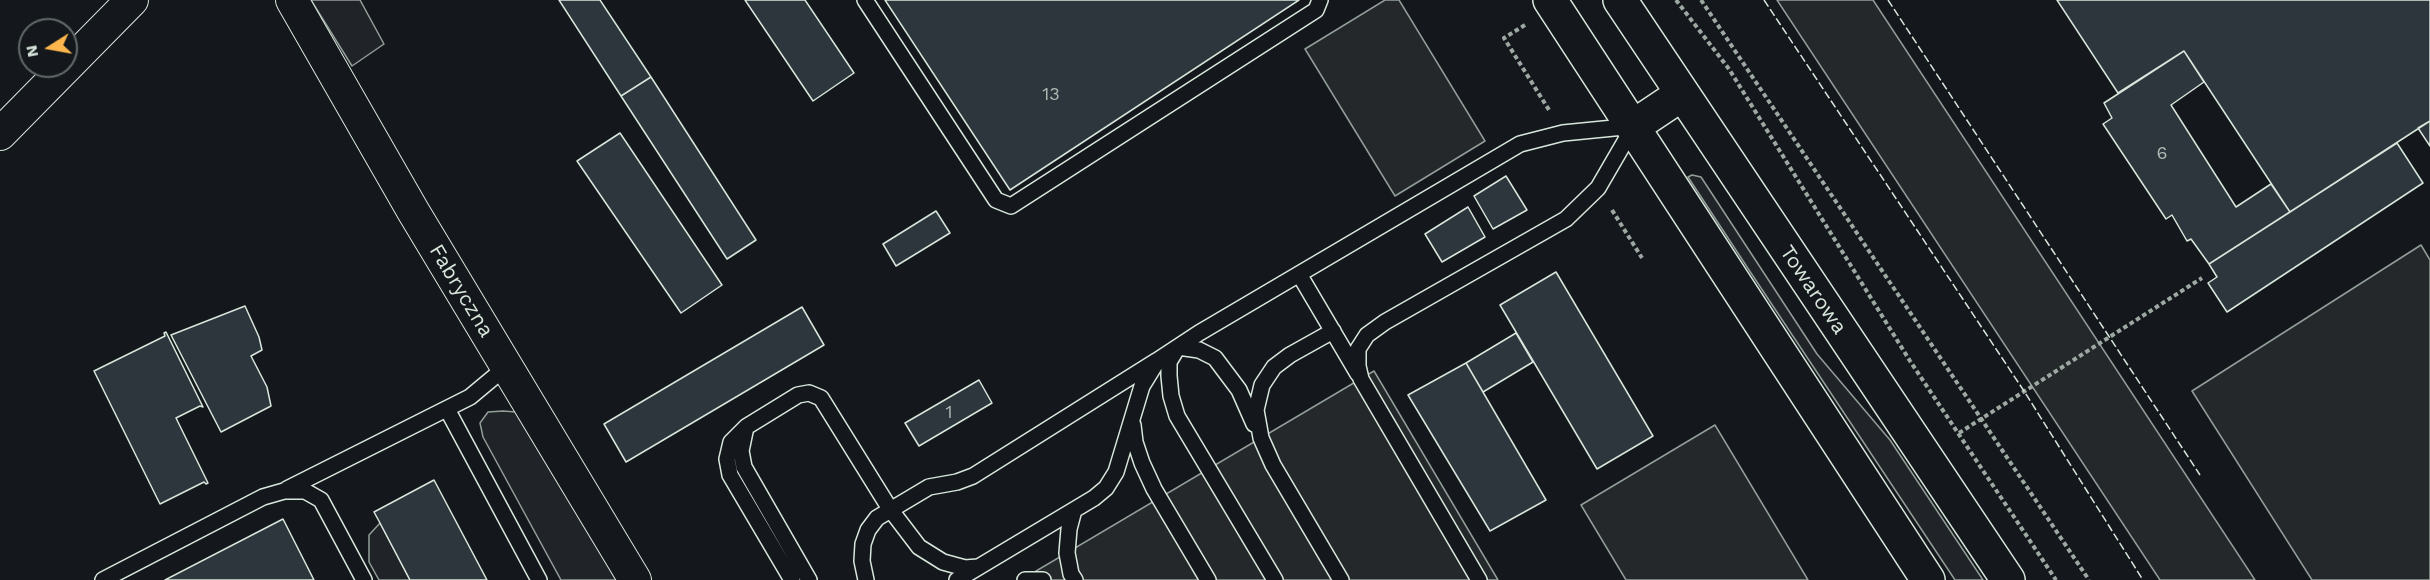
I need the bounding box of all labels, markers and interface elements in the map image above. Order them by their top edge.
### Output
north arrow [18,18,78,78]
text: N [21,44,42,59]
house number: 13 [1042,84,1060,106]
house number: 6 [2157,143,2167,165]
street label: Fabryczna [423,240,499,342]
street label: Towarowa [1774,241,1852,339]
house number: 1 [945,402,953,424]

